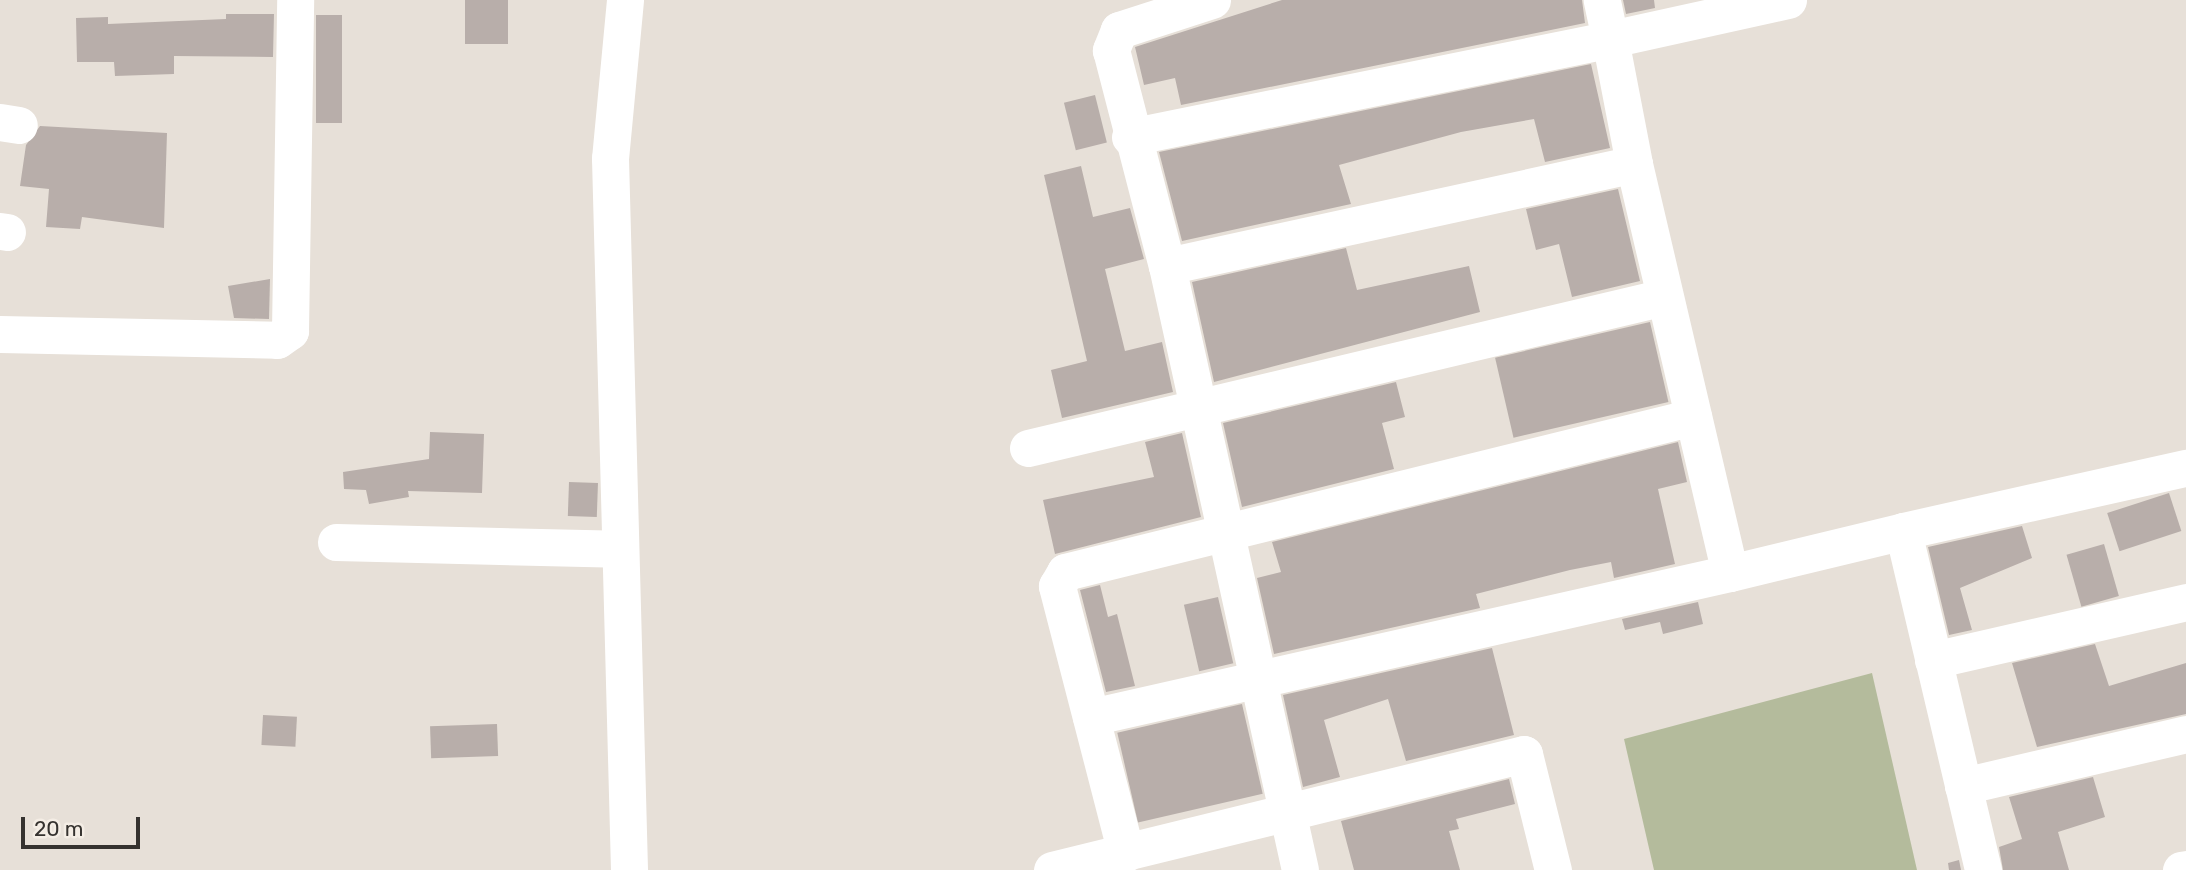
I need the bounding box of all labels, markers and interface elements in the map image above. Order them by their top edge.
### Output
scale bar [24,804,144,848]
text: 20 m [34,816,83,841]

